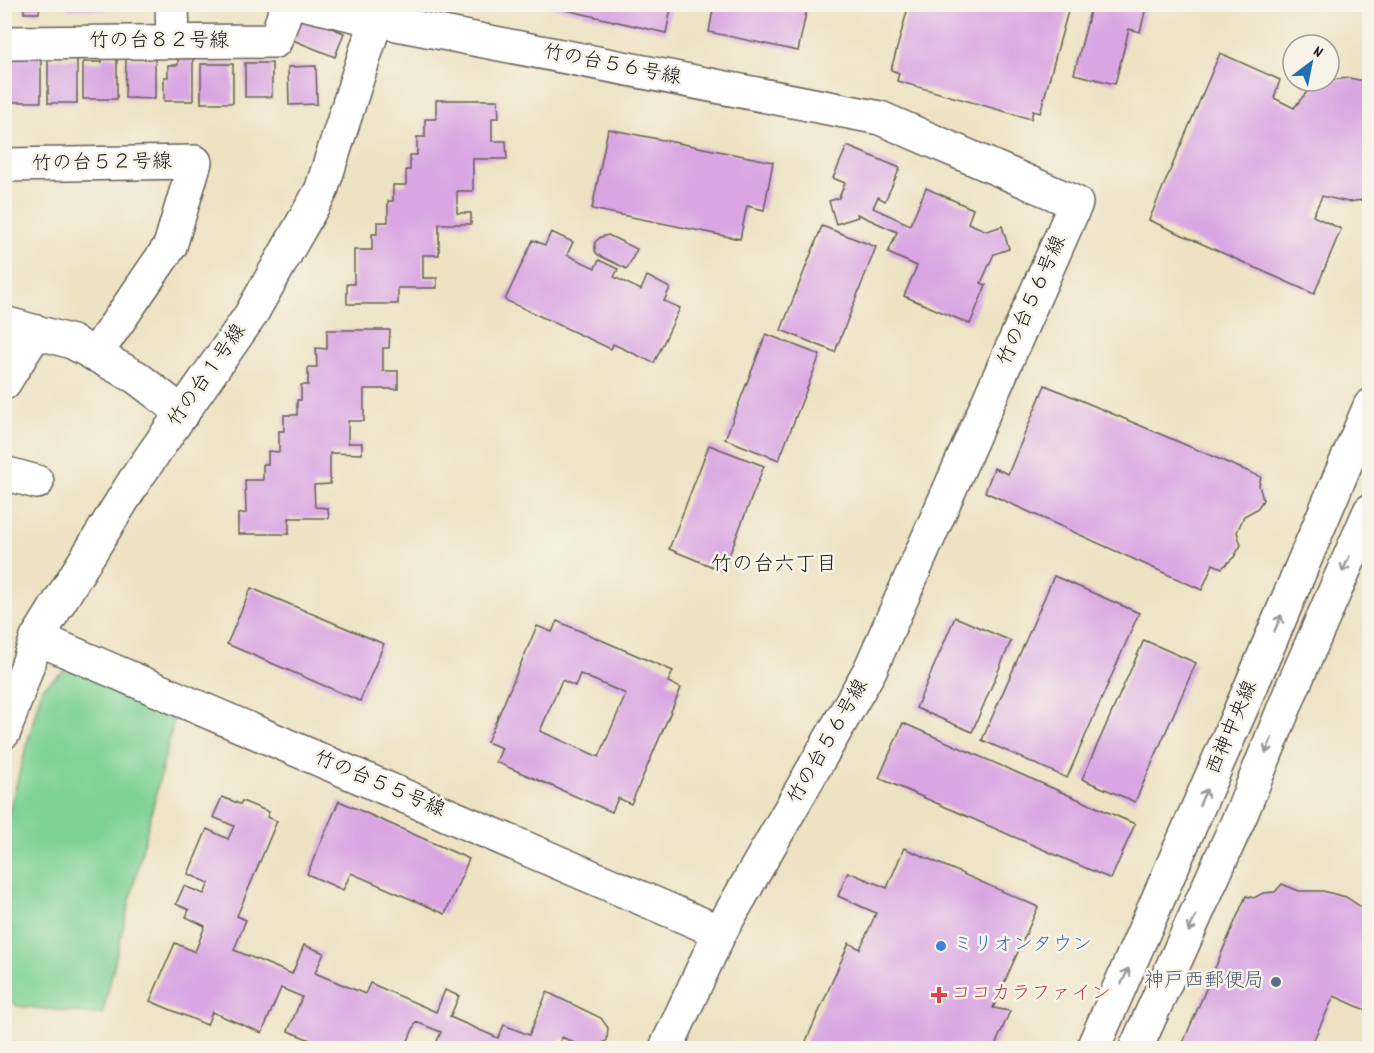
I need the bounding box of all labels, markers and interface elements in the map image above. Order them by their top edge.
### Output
street label: 竹の台８２号線 [89,28,229,56]
north arrow [1281,33,1341,93]
street label: 竹の台５６号線 [541,39,683,93]
text: N [1308,41,1327,64]
street label: 竹の台５２号線 [32,149,172,179]
street label: 竹の台５６号線 [992,231,1074,371]
street label: 竹の台１号線 [162,319,254,433]
district label: 竹の台六丁目 [711,551,837,581]
one-way arrow [1340,555,1351,573]
one-way arrow [1273,615,1284,633]
street label: 竹の台５６号線 [782,674,876,810]
street label: 西神中央線 [1201,677,1265,779]
one-way arrow [1263,735,1274,754]
street label: 竹の台５５号線 [309,745,449,825]
one-way arrow [1198,788,1209,806]
one-way arrow [1186,915,1197,933]
place label: ミリオンタウン [953,932,1092,960]
marker: ミリオンタウン [934,939,948,953]
one-way arrow [1120,967,1131,985]
place label: 神戸西郵便局 [1144,968,1264,996]
marker: 神戸西郵便局 [1269,975,1283,989]
place label: ココカラファイン [951,981,1111,1009]
marker: ココカラファイン [932,988,946,1002]

